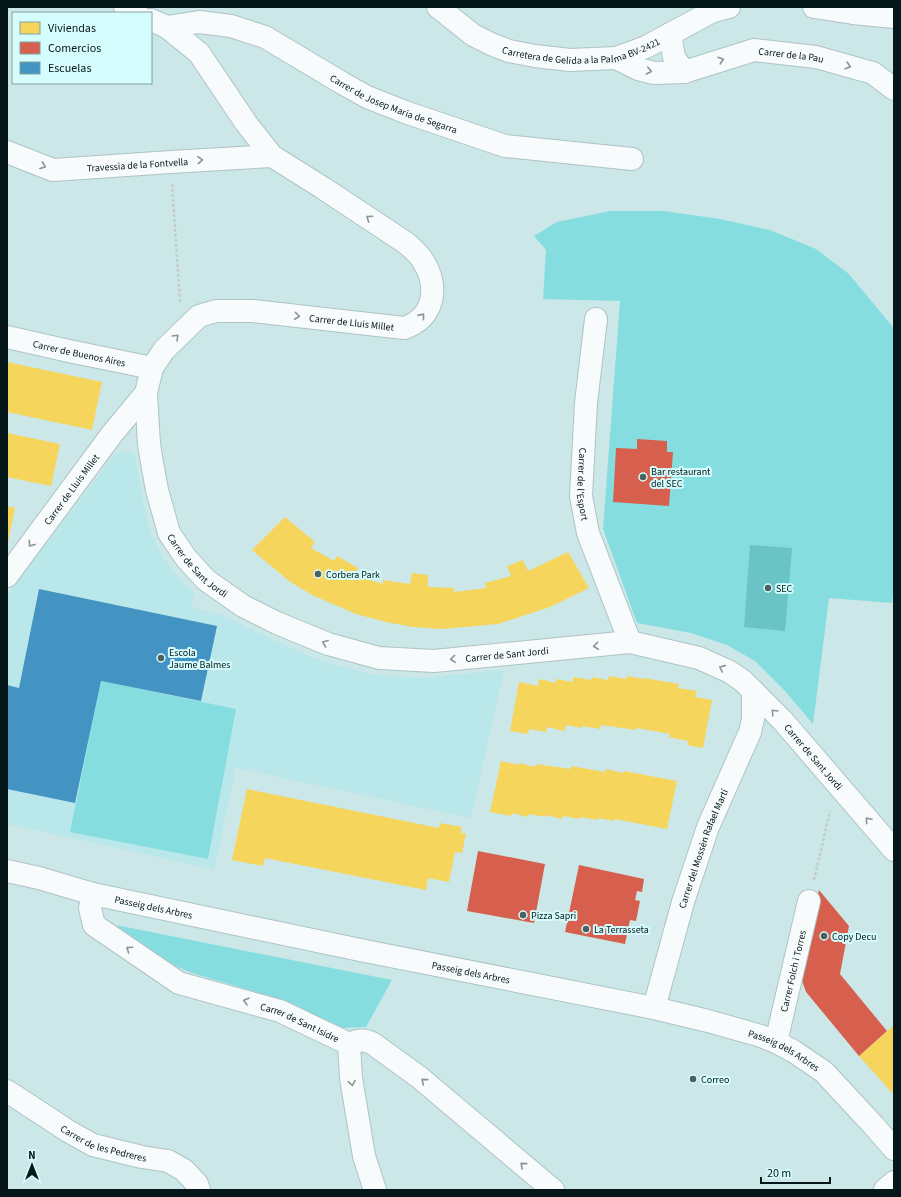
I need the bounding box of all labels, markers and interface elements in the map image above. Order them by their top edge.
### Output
legend [12,12,152,84]
text: Viviendas [48,20,96,37]
street label: Carretera de Gelida a la Palma BV-2421 [500,35,663,68]
text: Comercios [48,40,101,57]
street label: Carrer de la Pau [758,45,825,67]
one-way arrow [717,56,724,65]
text: Escuelas [48,60,91,77]
one-way arrow [844,61,851,70]
one-way arrow [646,67,652,75]
street label: Carrer de Josep Maria de Segarra [327,71,459,137]
street label: Travessia de la Fontvella [86,155,189,176]
one-way arrow [197,156,203,164]
one-way arrow [40,162,47,170]
one-way arrow [366,216,373,223]
one-way arrow [294,311,300,320]
street label: Carrer de Lluis Millet [308,311,395,335]
one-way arrow [417,314,424,321]
one-way arrow [171,334,179,342]
street label: Carrer de Buenos Aires [31,337,127,370]
street label: Carrer de l'Esport [573,447,592,522]
street label: Carrer de Lluis Millet [41,451,103,528]
place label: Bar restaurant del SEC [651,465,711,491]
marker: Bar restaurant del SEC [638,472,648,482]
street label: Carrer de Sant Jordi [163,531,230,601]
one-way arrow [29,539,36,546]
place label: Corbera Park [326,568,380,582]
marker: Corbera Park [313,569,323,579]
place label: SEC [776,582,793,596]
marker: SEC [763,583,773,593]
one-way arrow [321,639,328,647]
one-way arrow [593,641,599,650]
street label: Carrer de Sant Jordi [465,644,549,666]
place label: Escola Jaume Balmes [169,646,230,672]
marker: Escola Jaume Balmes [156,653,166,663]
one-way arrow [450,655,456,664]
one-way arrow [718,665,726,673]
one-way arrow [771,709,779,717]
street label: Carrer de Sant Jordi [780,721,846,794]
street label: Carrer del Mossèn Rafael Martí [676,786,732,910]
one-way arrow [866,818,873,825]
street label: Passeig dels Arbres [113,893,194,923]
place label: Pizza Sapri [531,909,576,923]
marker: Pizza Sapri [518,910,528,920]
place label: La Terrasseta [594,923,649,937]
marker: La Terrasseta [581,924,591,934]
street label: Carrer Folch i Torres [777,929,810,1013]
place label: Copy Decu [832,930,876,944]
marker: Copy Decu [819,931,829,941]
one-way arrow [126,946,133,954]
street label: Passeig dels Arbres [430,958,511,987]
one-way arrow [243,998,249,1006]
street label: Carrer de Sant Isidre [259,1000,341,1046]
street label: Passeig dels Arbres [746,1027,822,1075]
place label: Correo [701,1073,729,1087]
marker: Correo [688,1074,698,1084]
one-way arrow [421,1078,428,1085]
one-way arrow [347,1079,356,1086]
street label: Carrer de les Pedreres [57,1122,147,1166]
north arrow [12,1145,52,1185]
text: N [28,1148,36,1163]
scale bar [761,1159,830,1185]
one-way arrow [520,1162,527,1169]
text: 20 m [767,1165,791,1182]

